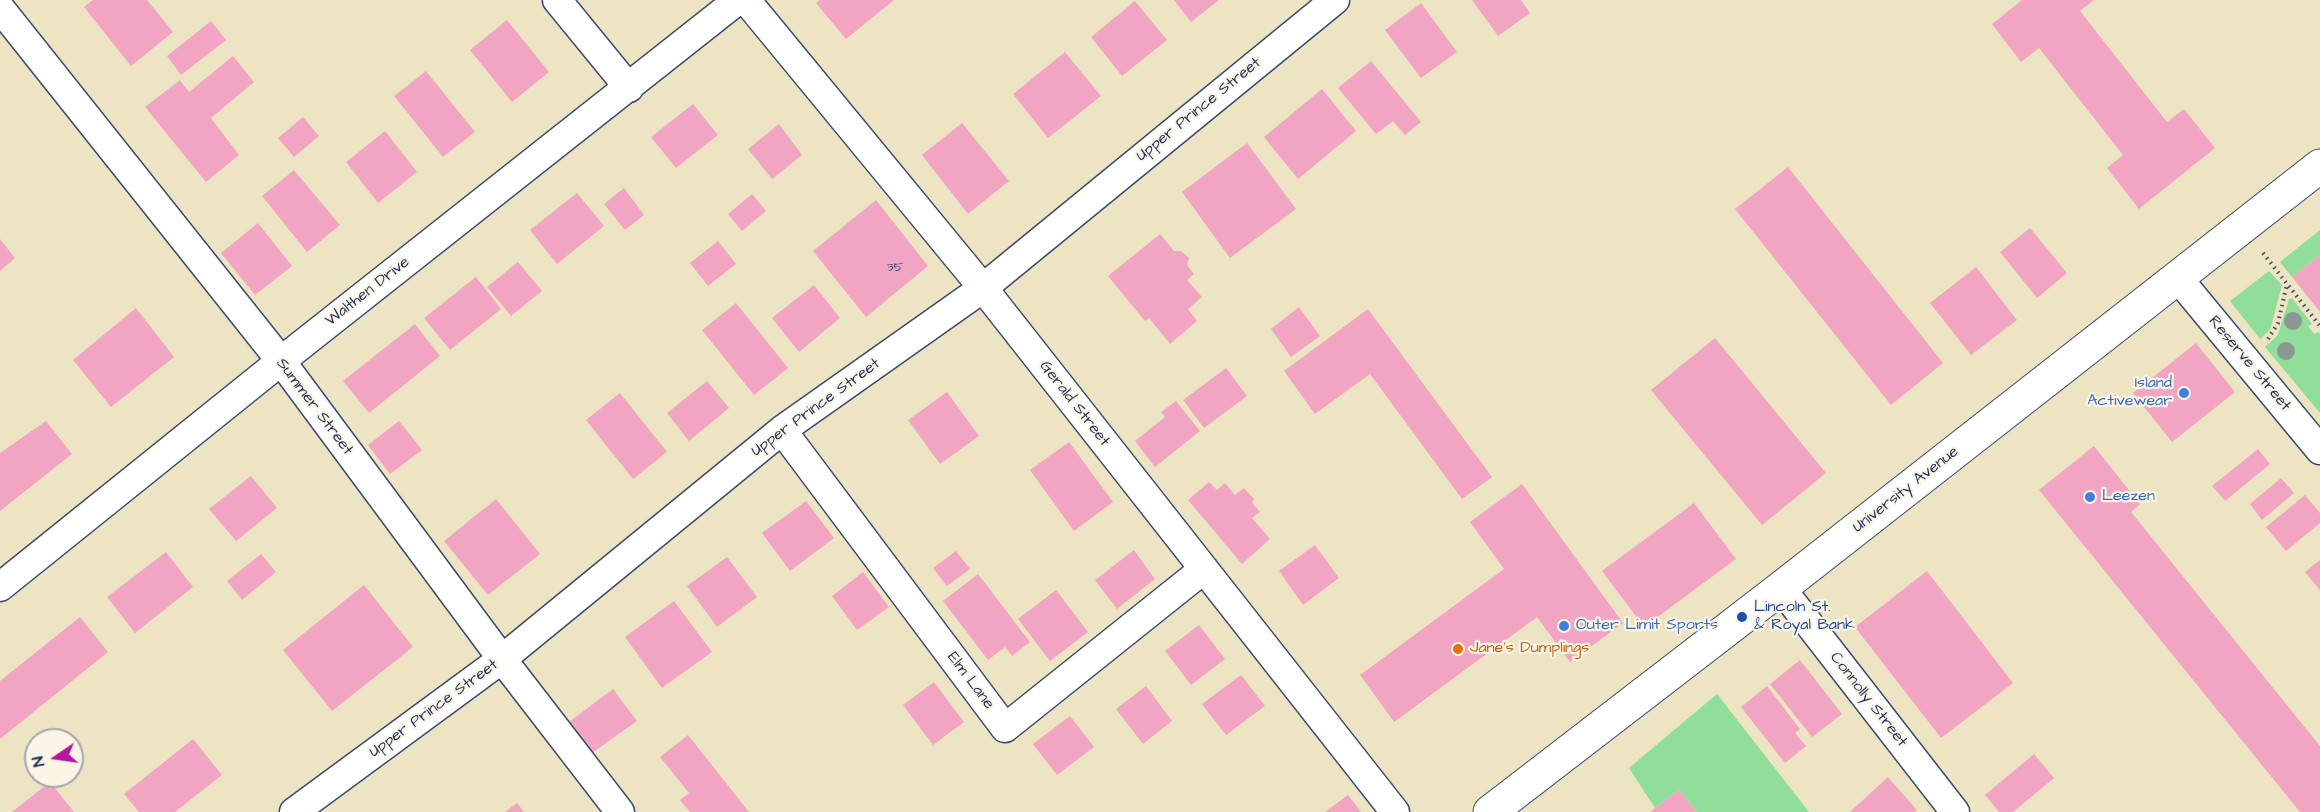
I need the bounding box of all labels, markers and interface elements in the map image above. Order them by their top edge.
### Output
street label: Upper Prince Street [1133,54,1265,166]
street label: Walthen Drive [322,253,414,331]
house number: 35 [886,260,904,276]
street label: Reserve Street [2204,313,2294,415]
street label: Summer Street [271,355,357,459]
street label: Upper Prince Street [748,355,884,461]
street label: Gerald Street [1035,357,1113,451]
place label: Island Activewear [2087,374,2172,412]
marker: Island Activewear [2177,386,2191,400]
street label: University Avenue [1849,443,1963,537]
place label: Leezen [2102,487,2155,507]
marker: Leezen [2083,490,2097,504]
place label: Lincoln St. & Royal Bank [1754,598,1855,636]
marker: Lincoln St. & Royal Bank [1735,610,1749,624]
place label: Outer Limit Sports [1576,616,1718,636]
marker: Outer Limit Sports [1557,619,1571,633]
place label: Jane's Dumplings [1470,639,1589,659]
marker: Jane's Dumplings [1451,642,1465,656]
street label: Elm Lane [942,649,998,713]
street label: Connolly Street [1825,649,1911,751]
street label: Upper Prince Street [366,656,502,762]
north arrow [24,728,84,788]
text: N [27,754,50,769]

